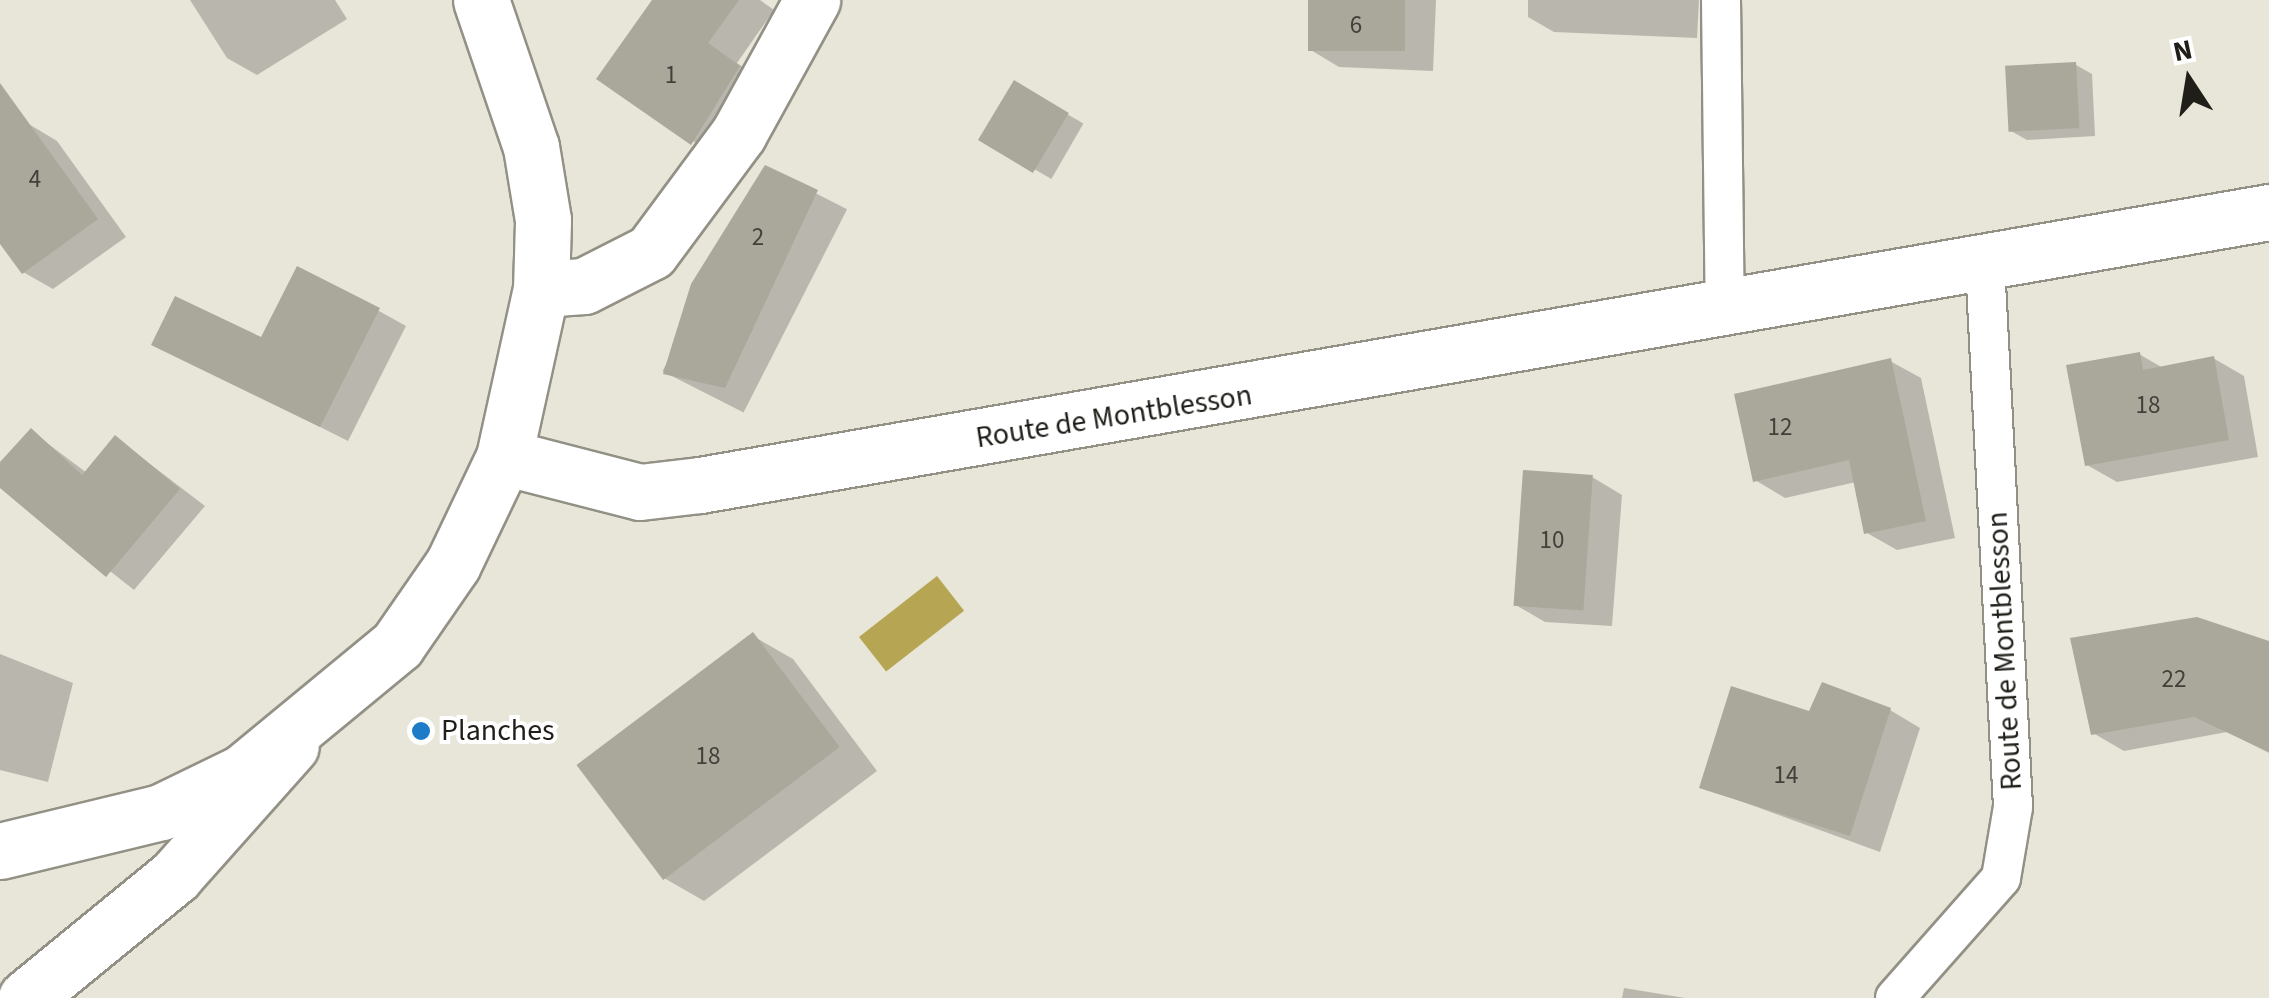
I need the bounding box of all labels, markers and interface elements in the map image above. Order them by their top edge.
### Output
house number: 6 [1350,10,1362,40]
text: N [2169,29,2196,72]
north arrow [2139,30,2239,130]
house number: 1 [665,60,677,90]
house number: 4 [29,164,41,194]
house number: 2 [752,222,764,252]
street label: Route de Montblesson [973,377,1255,457]
house number: 18 [2136,390,2160,420]
house number: 12 [1768,412,1792,442]
street label: Route de Montblesson [1980,511,2030,791]
house number: 10 [1540,525,1564,555]
house number: 22 [2162,664,2186,694]
place label: Planches [441,713,555,749]
marker: Planches [410,720,432,742]
house number: 18 [696,741,720,771]
house number: 14 [1774,760,1798,790]

